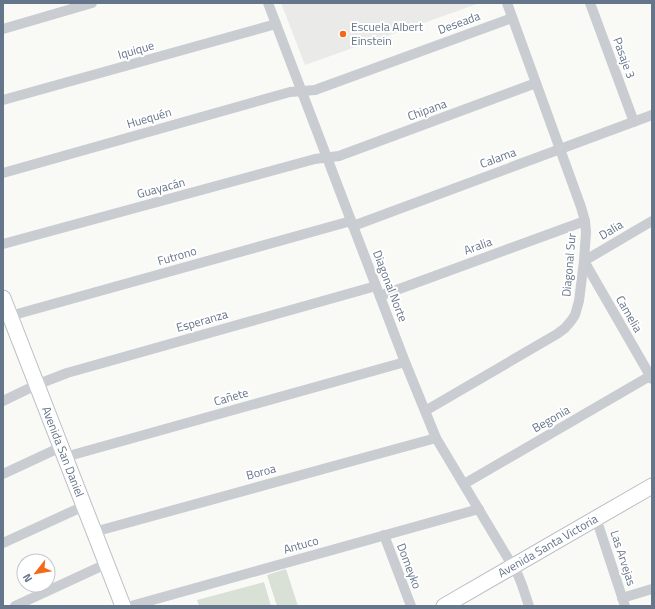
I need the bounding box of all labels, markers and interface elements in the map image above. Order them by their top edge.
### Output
street label: Deseada [435,6,483,39]
place label: Escuela Albert Einstein [351,17,424,50]
marker: Escuela Albert Einstein [338,29,348,39]
street label: Iquique [115,35,156,64]
street label: Pasaje 3 [608,35,641,81]
street label: Chipana [405,94,449,125]
street label: Huequén [124,102,173,133]
street label: Calama [477,142,519,173]
street label: Guayacán [135,172,187,203]
street label: Dalia [595,215,626,244]
street label: Aralia [461,232,495,259]
street label: Diagonal Sur [556,232,581,298]
street label: Futrono [155,241,199,270]
street label: Diagonal Norte [368,247,413,325]
street label: Camelia [611,292,648,336]
street label: Esperanza [174,304,230,337]
street label: Cañete [211,383,250,411]
street label: Begonia [528,400,573,437]
street label: Avenida San Daniel [37,403,90,500]
street label: Boroa [244,458,278,485]
street label: Avenida Santa Victoria [494,509,601,582]
street label: Las Arvejas [606,528,641,588]
street label: Antuco [281,530,321,559]
street label: Domeyko [392,540,427,592]
north arrow [16,553,56,593]
text: N [19,571,36,586]

